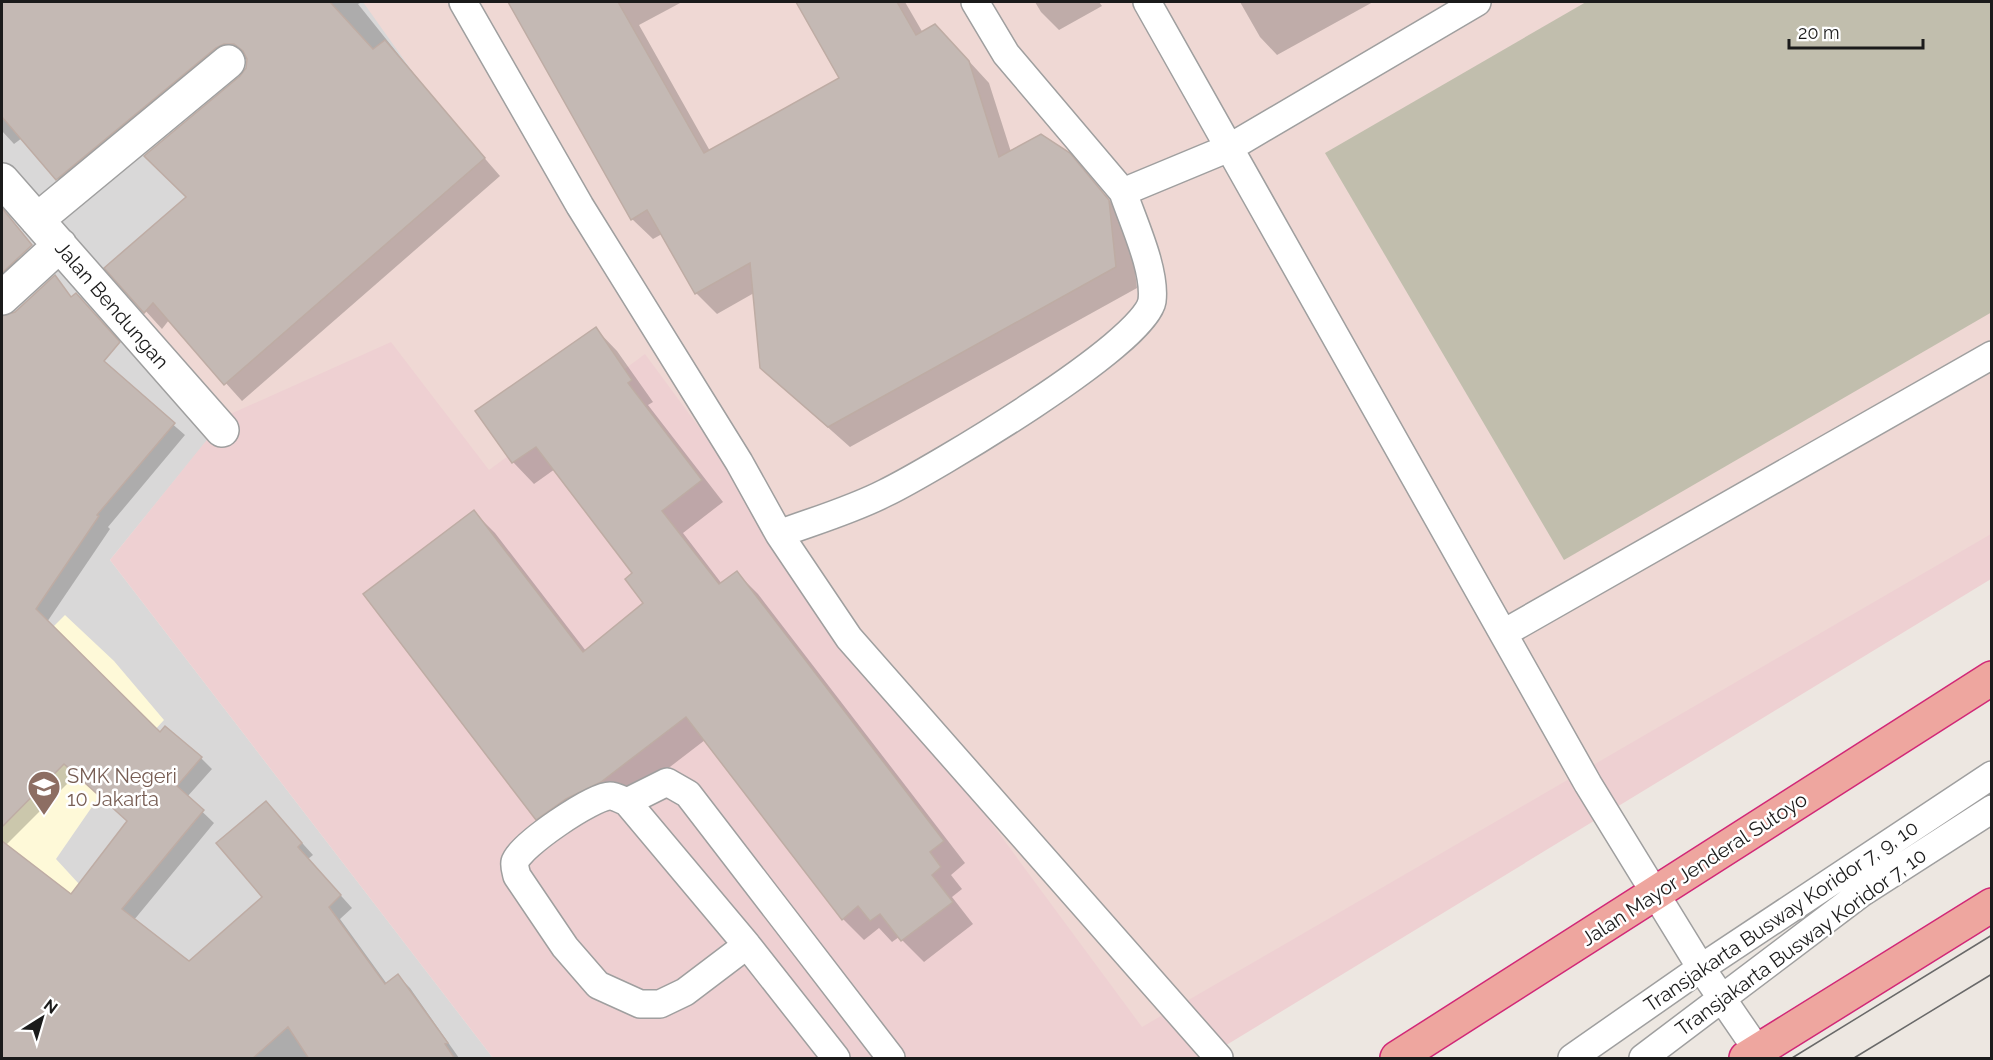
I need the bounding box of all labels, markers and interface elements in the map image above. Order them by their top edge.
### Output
scale bar [1789,12,1922,50]
text: 20 m [1798,22,1840,43]
street label: Jalan Bendungan [50,236,174,374]
place label: SMK Negeri 10 Jakarta [67,764,177,811]
school or university icon: SMK Negeri 10 Jakarta [26,769,62,816]
street label: Jalan Mayor Jenderal Sutoyo [1577,787,1811,951]
street label: Transjakarta Busway Koridor 7, 9, 10 [1639,815,1923,1017]
street label: Transjakarta Busway Koridor 7, 10 [1671,843,1931,1041]
north arrow [12,988,72,1048]
text: N [40,995,61,1018]

